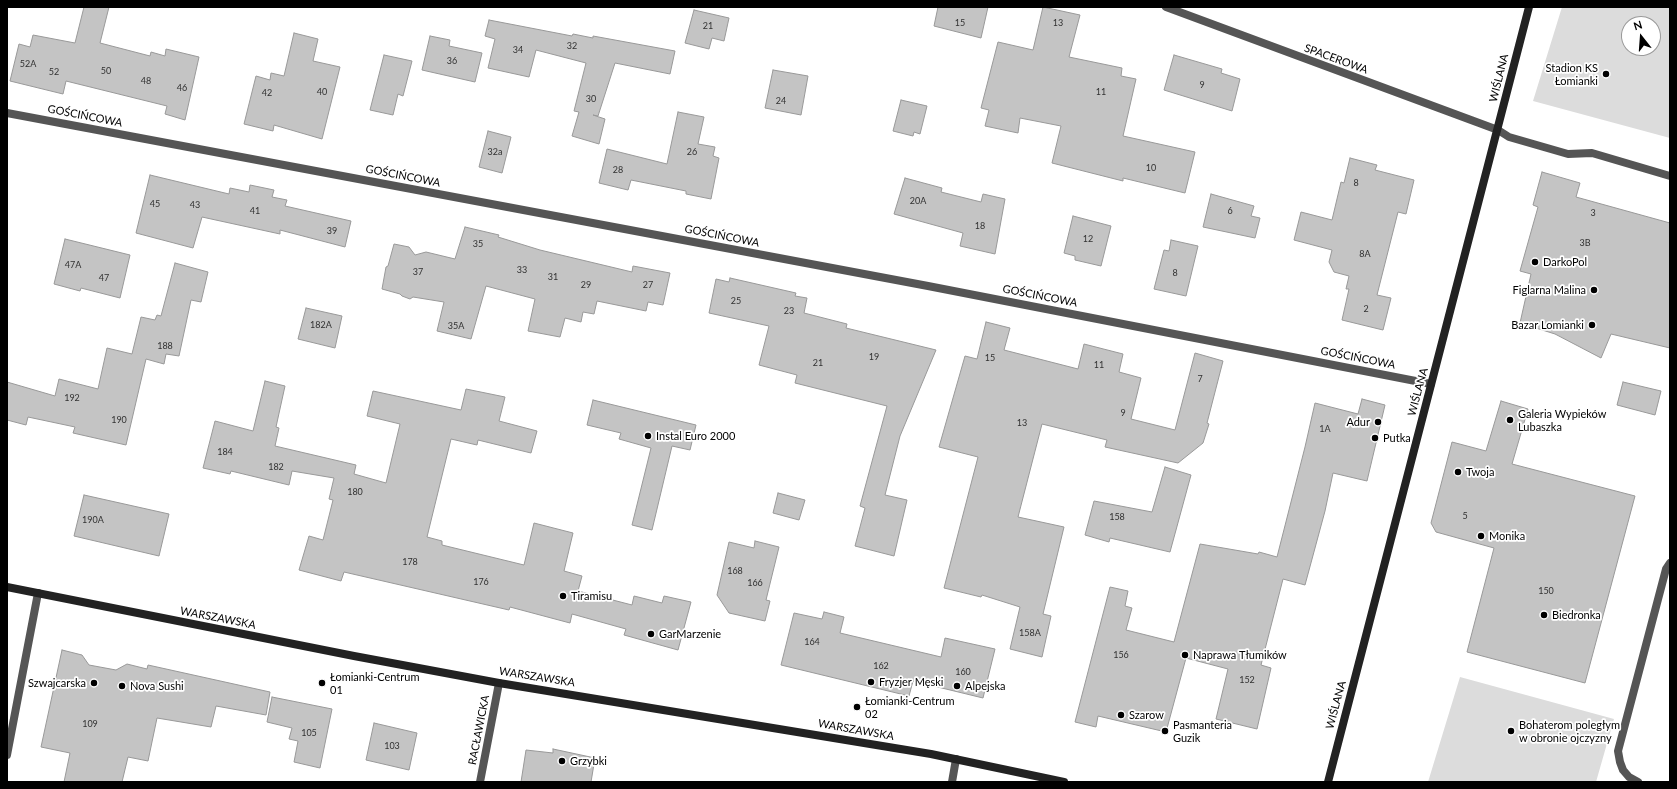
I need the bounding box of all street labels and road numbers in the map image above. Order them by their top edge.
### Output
street label: SPACEROWA [1302,41,1370,77]
street label: WIŚLANA [1487,52,1511,104]
street label: GOŚCIŃCOWA [46,102,124,130]
street label: GOŚCIŃCOWA [364,162,442,190]
street label: GOŚCIŃCOWA [683,222,761,250]
street label: GOŚCIŃCOWA [1001,282,1079,310]
street label: GOŚCIŃCOWA [1319,344,1397,372]
street label: WIŚLANA [1405,366,1431,418]
street label: WARSZAWSKA [179,604,257,632]
street label: WARSZAWSKA [498,664,576,690]
street label: WIŚLANA [1323,679,1349,731]
street label: RACŁAWICKA [466,694,492,766]
street label: WARSZAWSKA [817,717,895,743]

